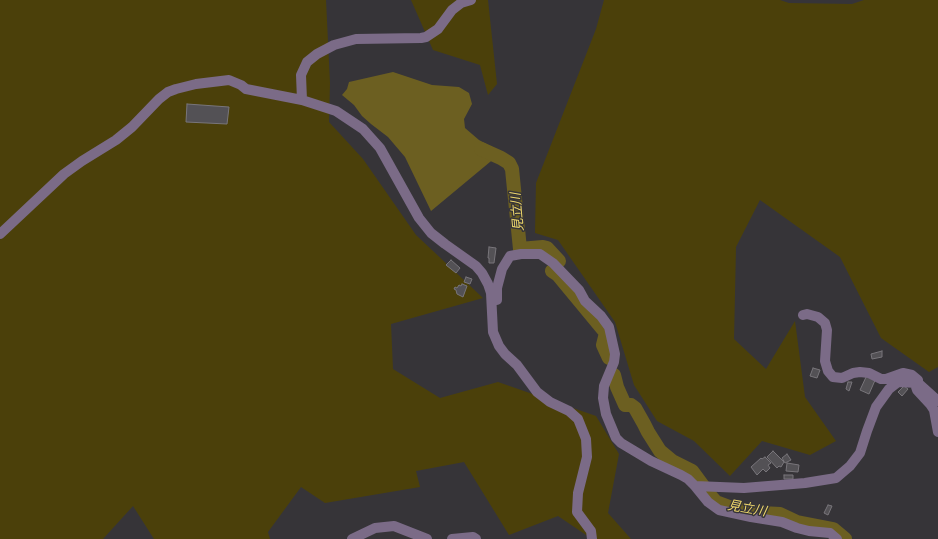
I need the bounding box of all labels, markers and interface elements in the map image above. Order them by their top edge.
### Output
water label: 見立川 [508,192,526,232]
water label: 見立川 [726,497,768,519]

